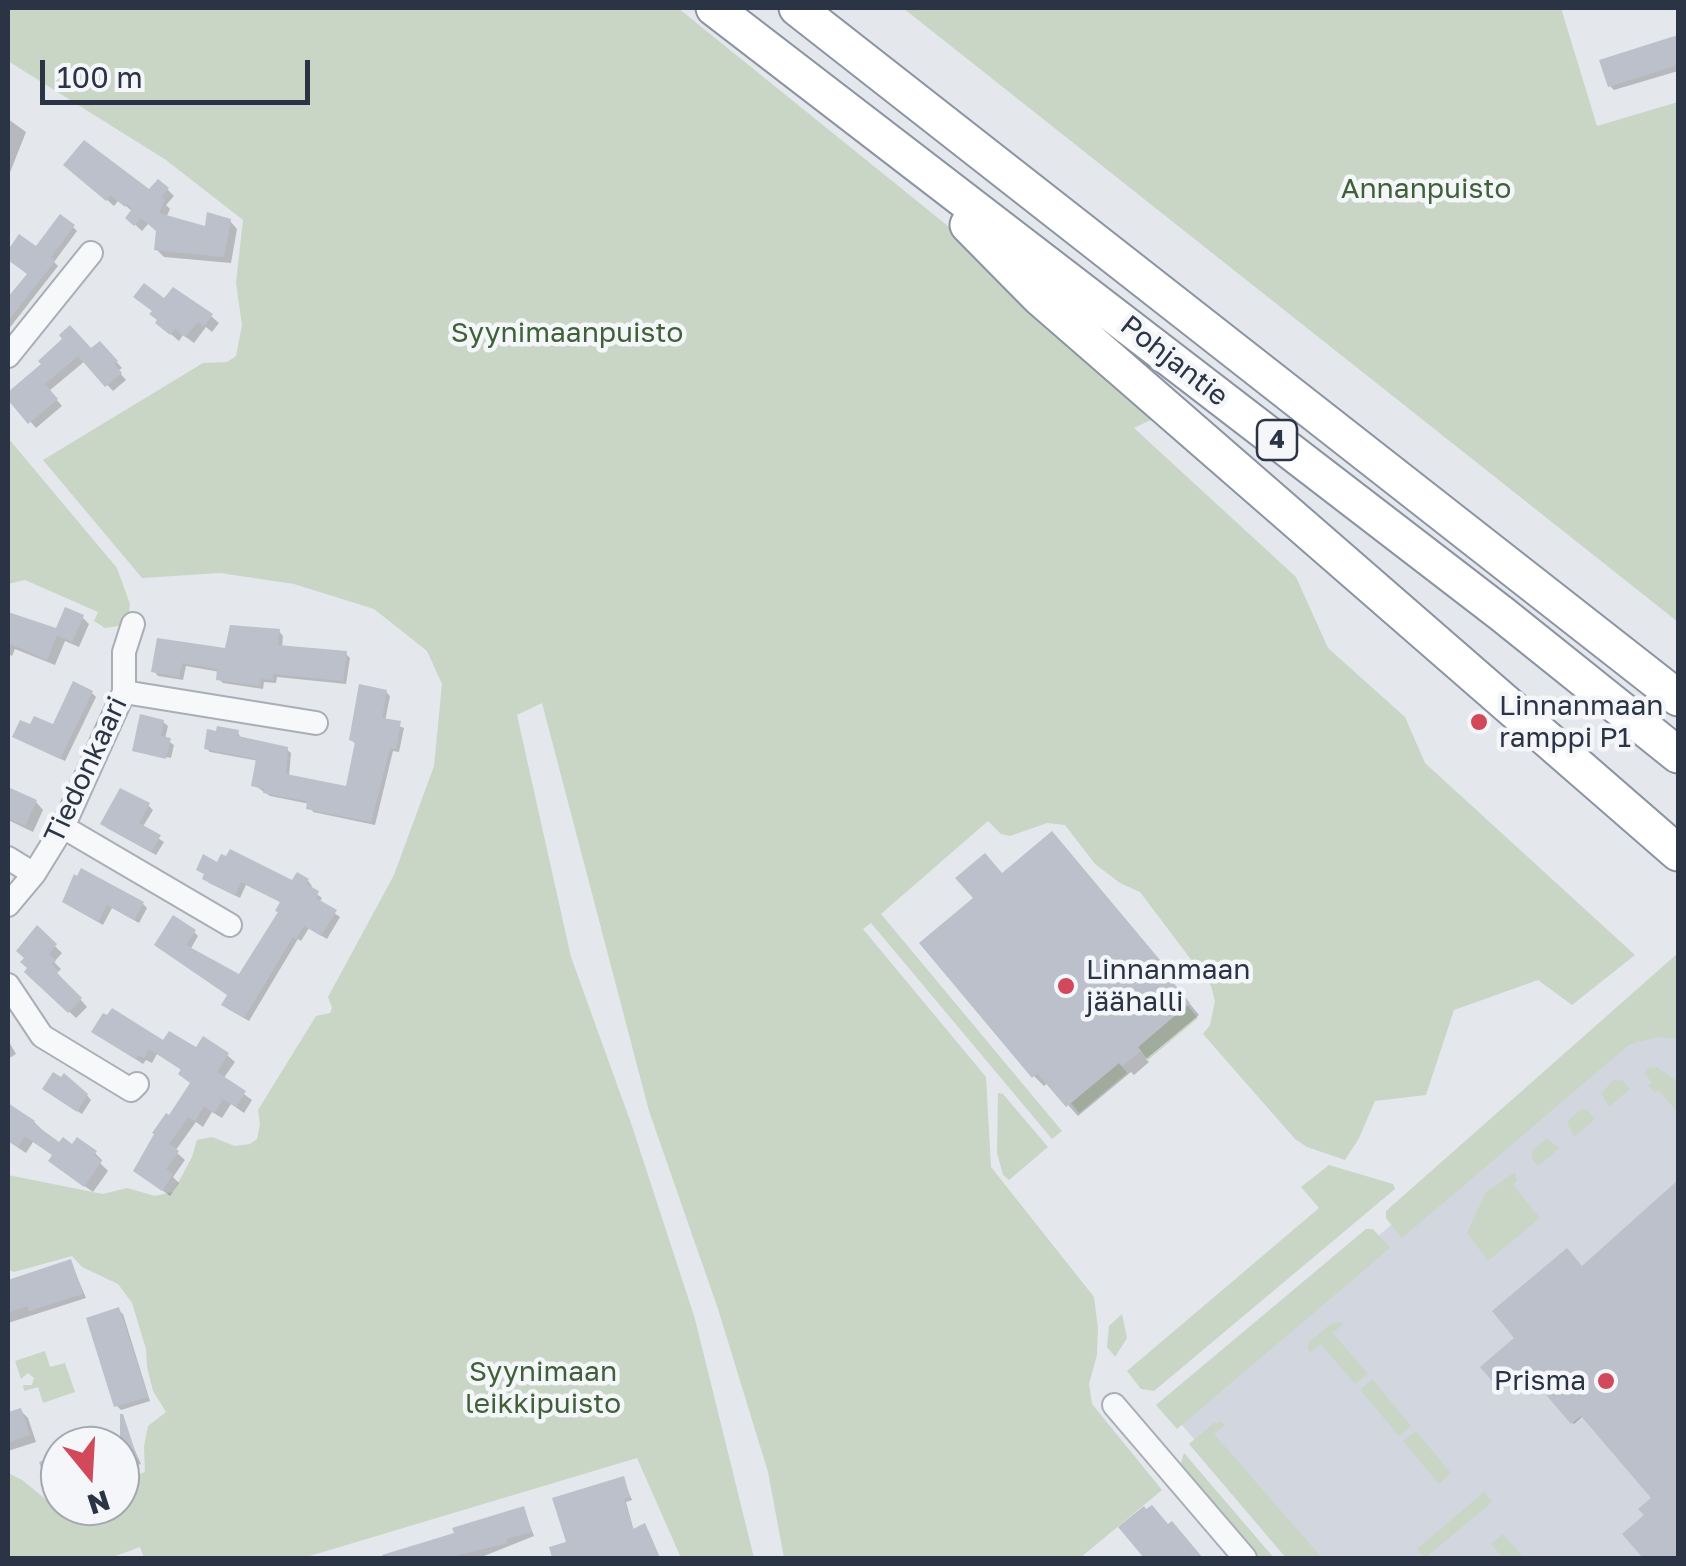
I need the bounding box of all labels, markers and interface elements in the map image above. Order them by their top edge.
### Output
scale bar [45,40,315,102]
text: 100 m [57,59,143,95]
park label: Annanpuisto [1341,172,1511,206]
street label: Pohjantie [1114,309,1234,413]
park label: Syynimaanpuisto [451,316,683,350]
road number: 4 [1257,420,1297,460]
place label: Linnanmaan ramppi P1 [1499,689,1664,755]
street label: Tiedonkaari [37,691,135,849]
marker: Linnanmaan ramppi P1 [1468,711,1490,733]
place label: Linnanmaan jäähalli [1086,953,1251,1019]
marker: Linnanmaan jäähalli [1055,975,1077,997]
park label: Syynimaan leikkipuisto [465,1355,621,1421]
place label: Prisma [1494,1364,1586,1398]
marker: Prisma [1595,1370,1617,1392]
north arrow [40,1426,140,1526]
text: N [84,1484,114,1522]

